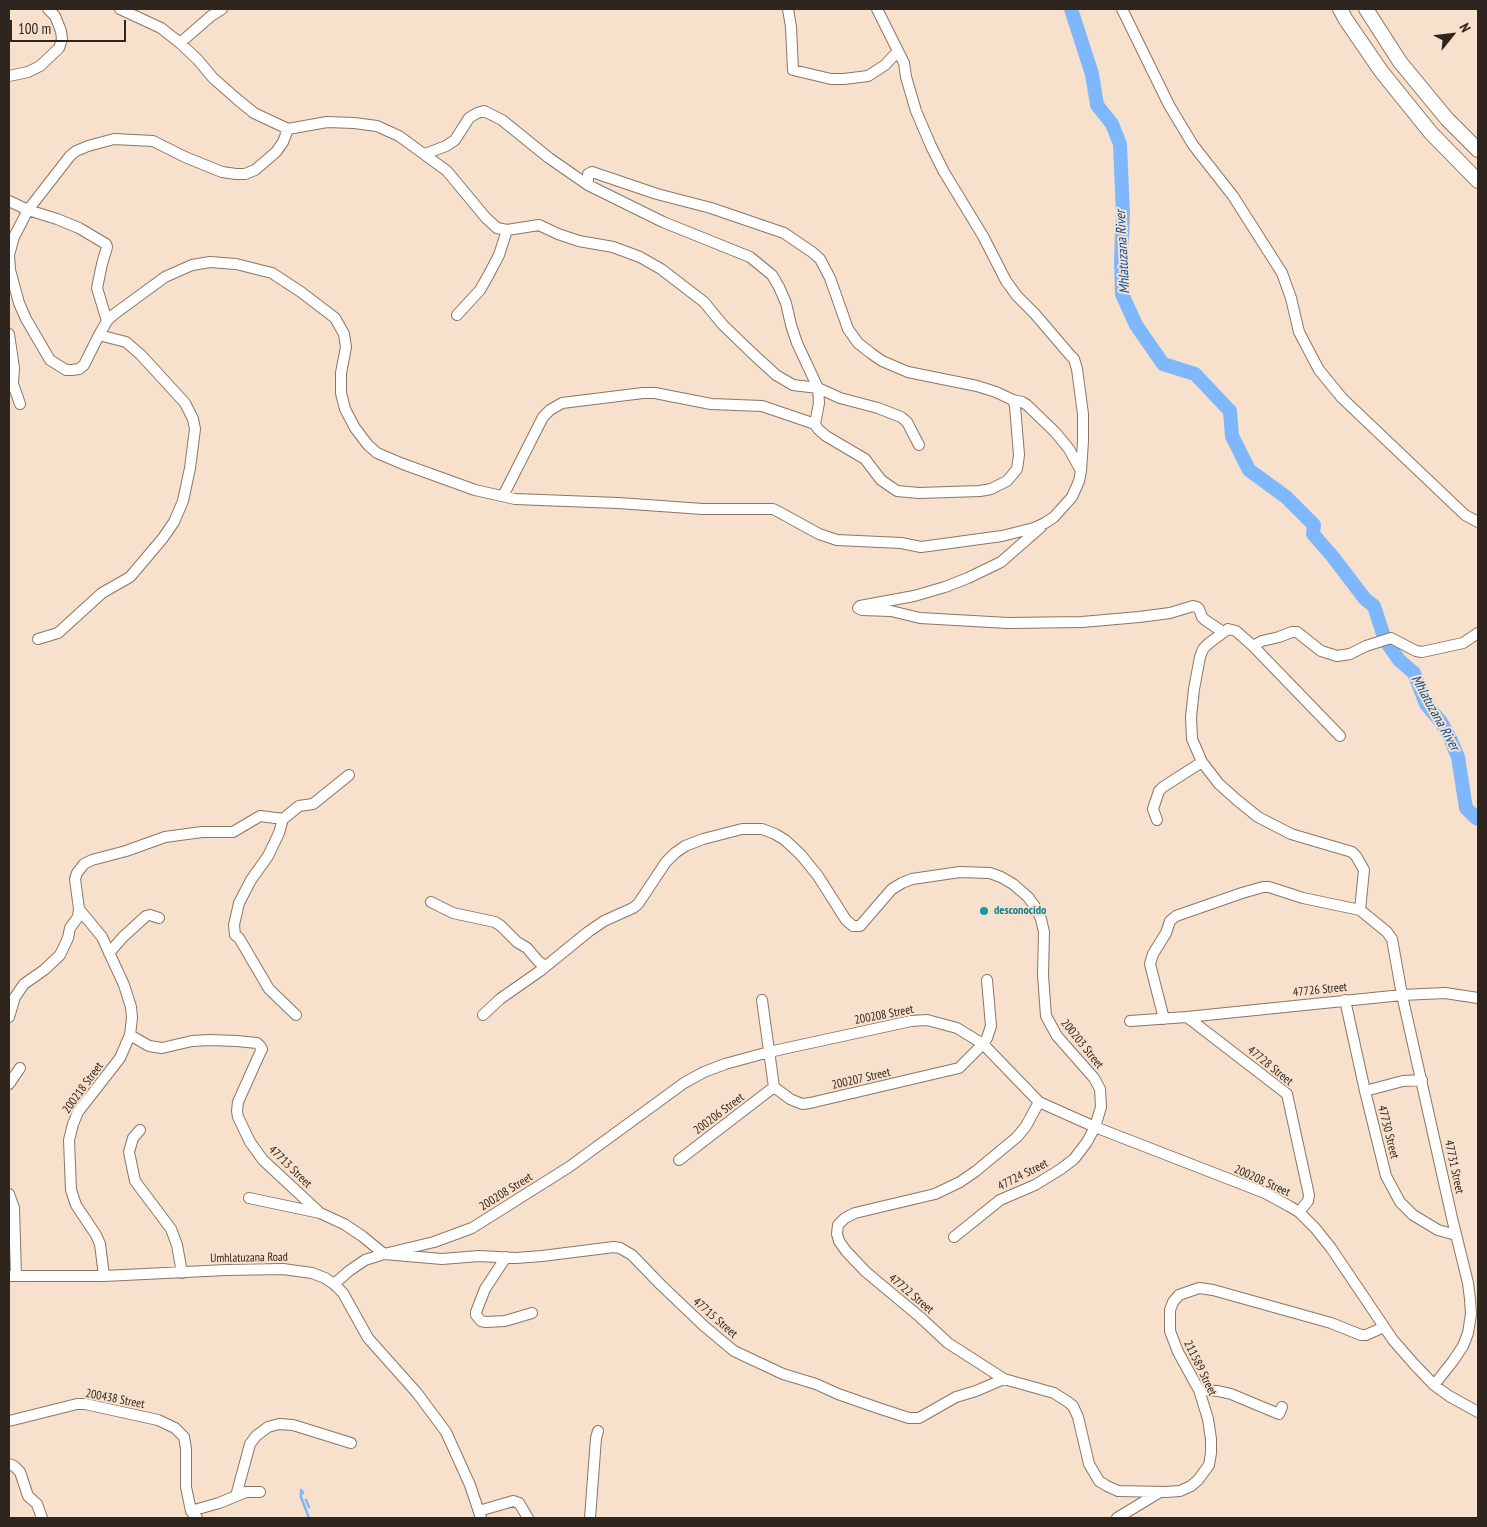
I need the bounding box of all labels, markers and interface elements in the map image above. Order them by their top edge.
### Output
scale bar [12,10,129,42]
north arrow [1427,10,1477,60]
text: 100 m [18,19,51,38]
text: N [1455,20,1475,35]
water label: Mhlatuzana River [1112,210,1134,294]
water label: Mhlatuzana River [1407,672,1463,754]
place label: desconocido [994,904,1046,918]
marker: desconocido [978,905,990,917]
street label: 47726 Street [1292,980,1348,1000]
street label: 200208 Street [853,1002,915,1028]
street label: 200203 Street [1058,1016,1106,1072]
street label: 47728 Street [1244,1043,1296,1089]
street label: 200218 Street [60,1060,106,1116]
street label: 200207 Street [830,1065,892,1093]
street label: 200206 Street [691,1090,747,1138]
street label: 47730 Street [1374,1104,1402,1160]
street label: 47731 Street [1441,1139,1467,1195]
street label: 47713 Street [265,1143,315,1191]
street label: 47724 Street [996,1156,1050,1194]
street label: 200208 Street [1232,1162,1292,1200]
street label: 200208 Street [477,1170,535,1214]
street label: Umhlatuzana Road [210,1250,288,1266]
street label: 47722 Street [886,1271,936,1317]
street label: 47715 Street [690,1295,740,1341]
street label: 211589 Street [1180,1338,1220,1398]
street label: 200438 Street [84,1386,146,1412]

